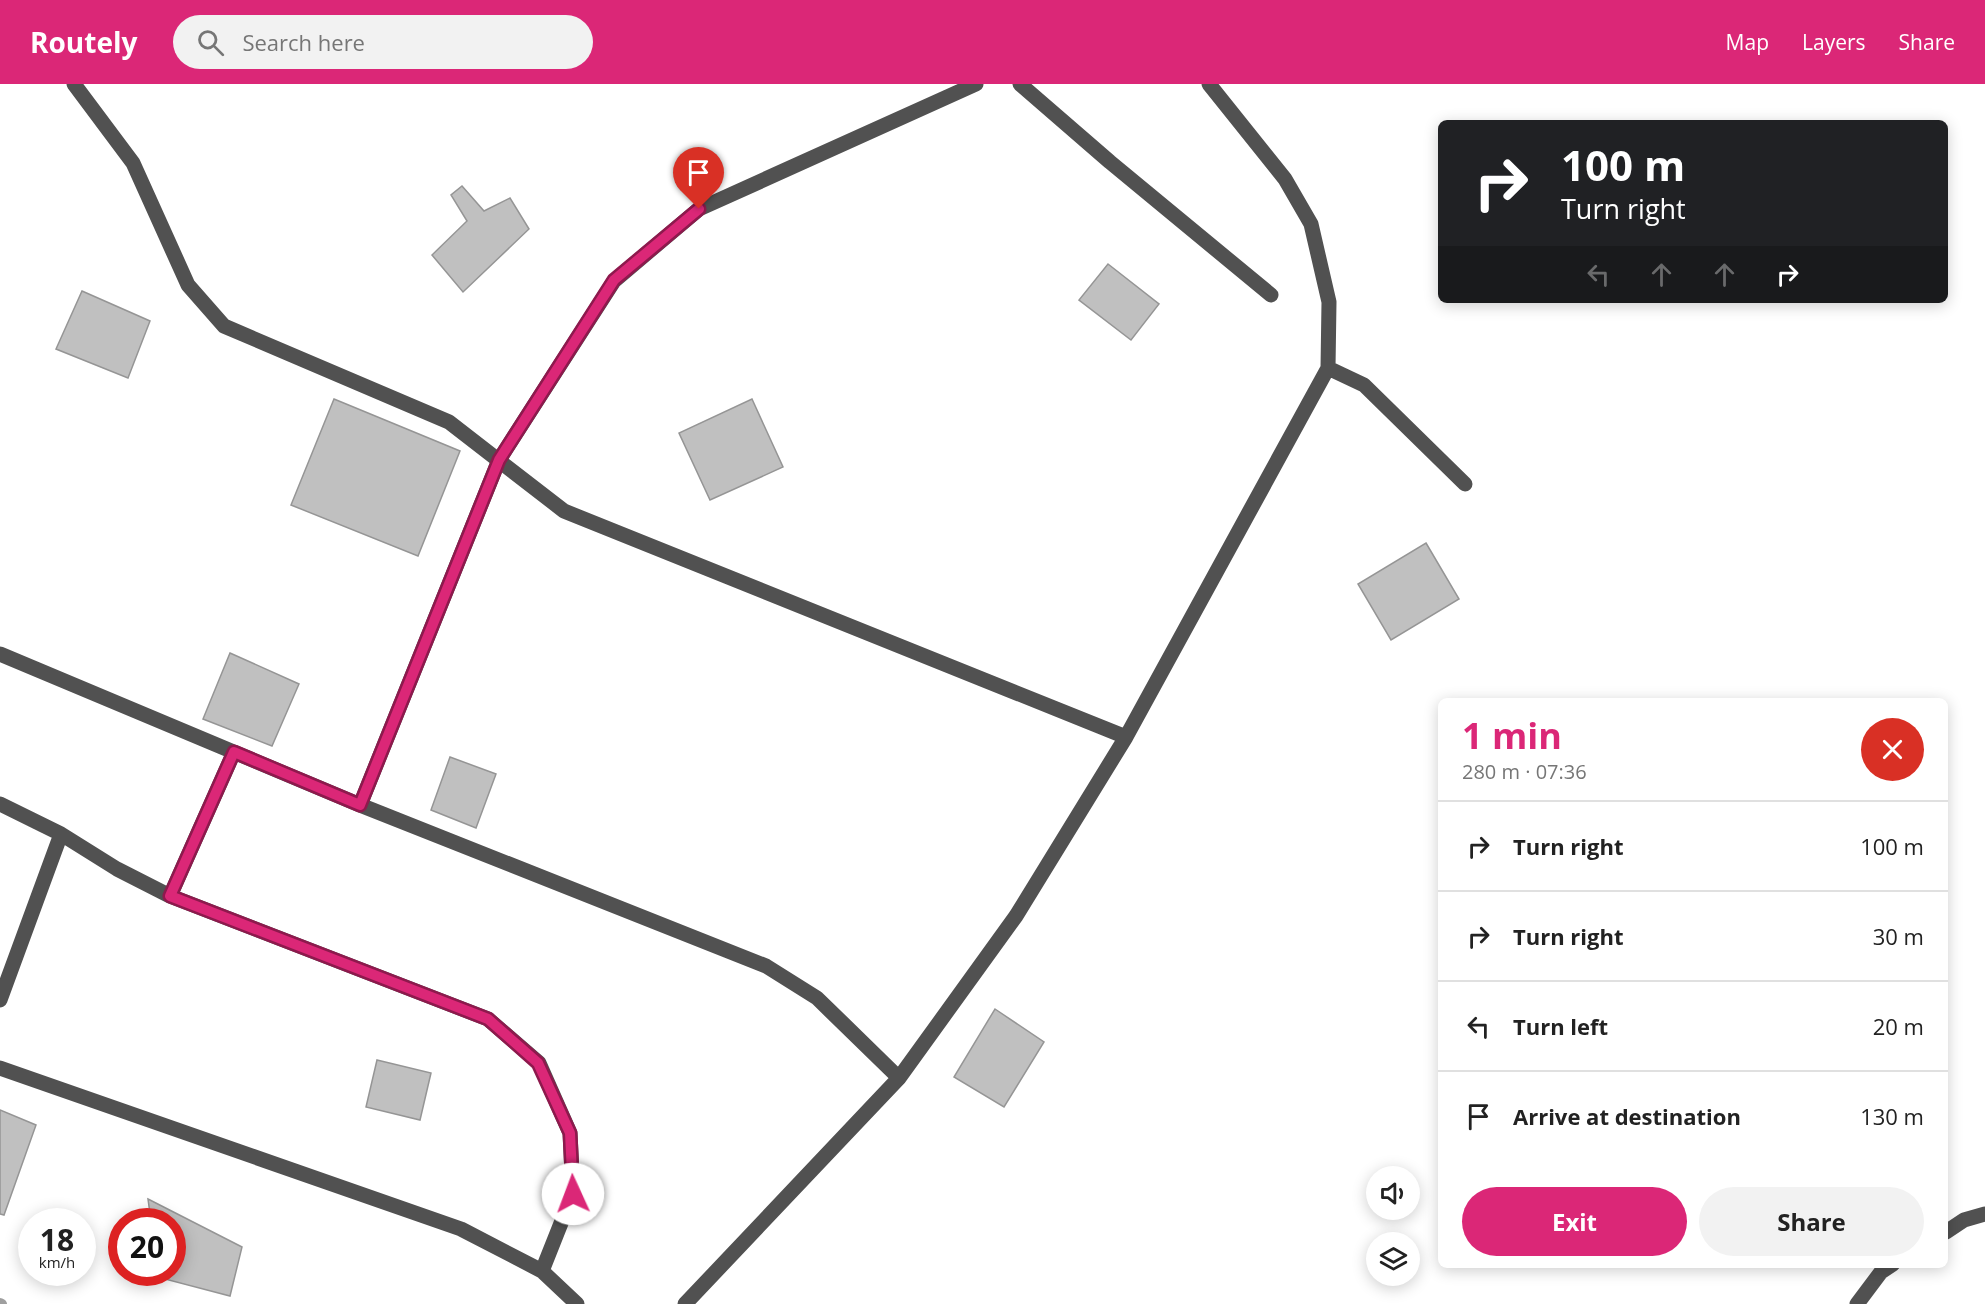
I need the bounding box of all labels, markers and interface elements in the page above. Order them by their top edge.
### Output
search box [173,15,593,69]
text: Routely [30,23,137,61]
icon: search [194,26,227,59]
text: Search here [242,27,365,57]
text: Map [1726,28,1769,56]
text: Layers [1802,28,1866,56]
text: Share [1899,28,1955,56]
text: 100 m [1561,136,1685,193]
icon: right [1462,144,1540,222]
pin [673,147,724,209]
icon: arrive [682,156,715,189]
text: Turn right [1561,190,1686,227]
icon: left [1582,258,1615,291]
icon: ahead [1645,258,1678,291]
icon: ahead [1708,258,1741,291]
icon: right [1771,258,1804,291]
text: 1 min [1462,711,1562,760]
button: close [1861,718,1924,781]
text: 280 m · 07:36 [1462,758,1587,785]
icon: right [1462,830,1495,863]
text: Turn right [1513,831,1624,861]
text: 100 m [1860,831,1924,861]
icon: right [1462,920,1495,953]
text: Turn right [1513,921,1624,951]
text: 30 m [1873,921,1924,951]
icon: left [1462,1010,1495,1043]
text: Turn left [1513,1011,1608,1041]
text: 20 m [1873,1011,1924,1041]
icon: arrive [1462,1100,1495,1133]
text: Arrive at destination [1513,1101,1741,1131]
text: 130 m [1860,1101,1924,1131]
position arrow [541,1162,605,1226]
map controls [1366,1166,1420,1286]
button: sound [1366,1166,1420,1220]
button: Exit [1462,1187,1687,1256]
button: Share [1699,1187,1924,1256]
speed limit sign: 20 [108,1208,186,1286]
text: 18 [40,1219,74,1260]
button: layers [1366,1232,1420,1286]
text: km/h [39,1252,75,1272]

